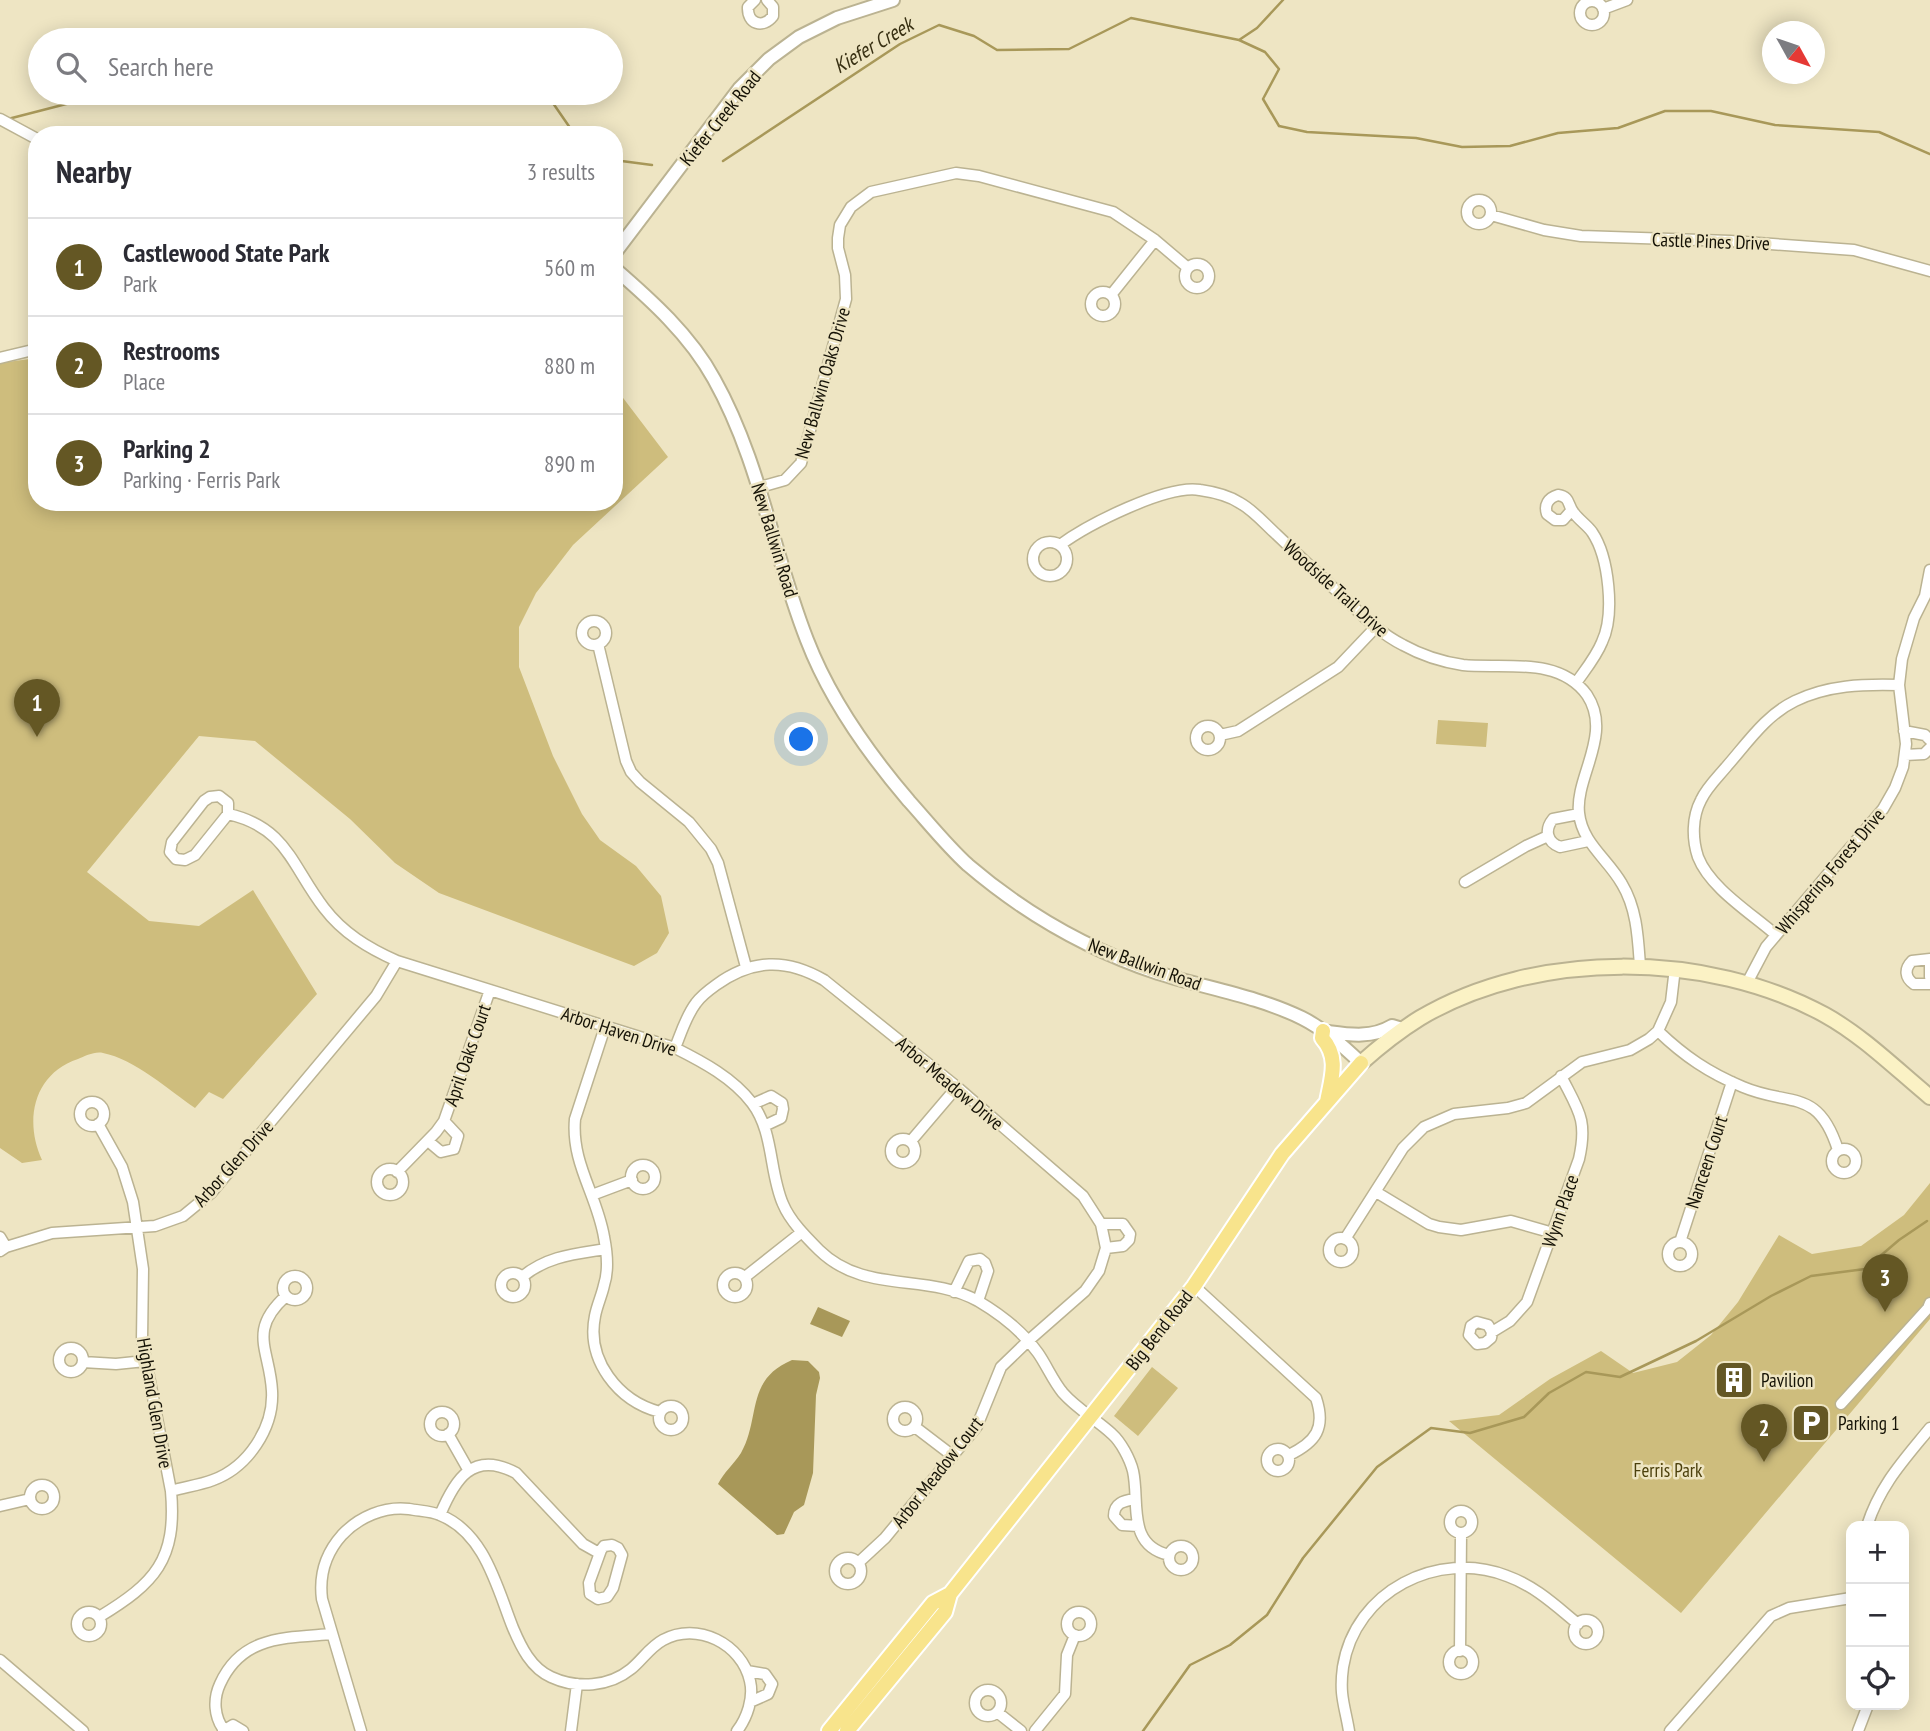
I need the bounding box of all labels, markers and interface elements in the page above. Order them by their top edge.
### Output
water label: Kiefer Creek [828,9,920,79]
north arrow [1762,21,1825,84]
search box [28,28,623,105]
icon: search [52,48,90,86]
text: Search here [108,50,214,83]
street label: Kiefer Creek Road [674,65,766,171]
text: Nearby [56,152,131,191]
text: 3 results [527,157,595,186]
street label: Castle Pines Drive [1652,227,1770,255]
text: Castlewood State Park [123,236,330,269]
text: 1 [74,253,85,282]
text: 560 m [544,253,595,282]
text: Park [123,269,157,298]
street label: New Ballwin Oaks Drive [789,304,855,461]
text: Restrooms [123,334,220,367]
text: 2 [74,351,85,380]
text: 880 m [544,351,595,380]
text: Place [123,367,165,396]
text: Parking 2 [123,432,211,465]
text: 3 [74,449,85,478]
text: 890 m [544,449,595,478]
text: Parking · Ferris Park [123,465,280,494]
street label: New Ballwin Road [746,480,804,600]
street label: Woodside Trail Drive [1278,534,1394,642]
pin: 1 [14,679,60,737]
your location [784,722,818,756]
street label: Whispering Forest Drive [1770,803,1890,939]
street label: New Ballwin Road [1085,932,1205,996]
street label: April Oaks Court [438,1000,496,1109]
street label: Arbor Haven Drive [558,1001,680,1061]
street label: Arbor Meadow Drive [891,1031,1009,1135]
street label: Nanceen Court [1680,1112,1732,1211]
street label: Arbor Glen Drive [188,1115,278,1211]
street label: Wynn Place [1536,1171,1584,1250]
pin: 3 [1862,1254,1908,1312]
street label: Big Bend Road [1120,1285,1198,1375]
street label: Highland Glen Drive [132,1336,178,1470]
building icon: Pavilion [1713,1359,1755,1401]
place label: Pavilion [1761,1368,1813,1392]
parking icon: Parking 1 [1790,1402,1832,1444]
pin: 2 [1741,1404,1787,1462]
street label: Arbor Meadow Court [886,1411,988,1532]
place label: Parking 1 [1838,1411,1899,1435]
park label: Ferris Park [1634,1458,1703,1482]
map controls [1846,1521,1909,1710]
button: + [1846,1521,1909,1584]
button: − [1846,1584,1909,1647]
button: locate [1846,1647,1909,1710]

